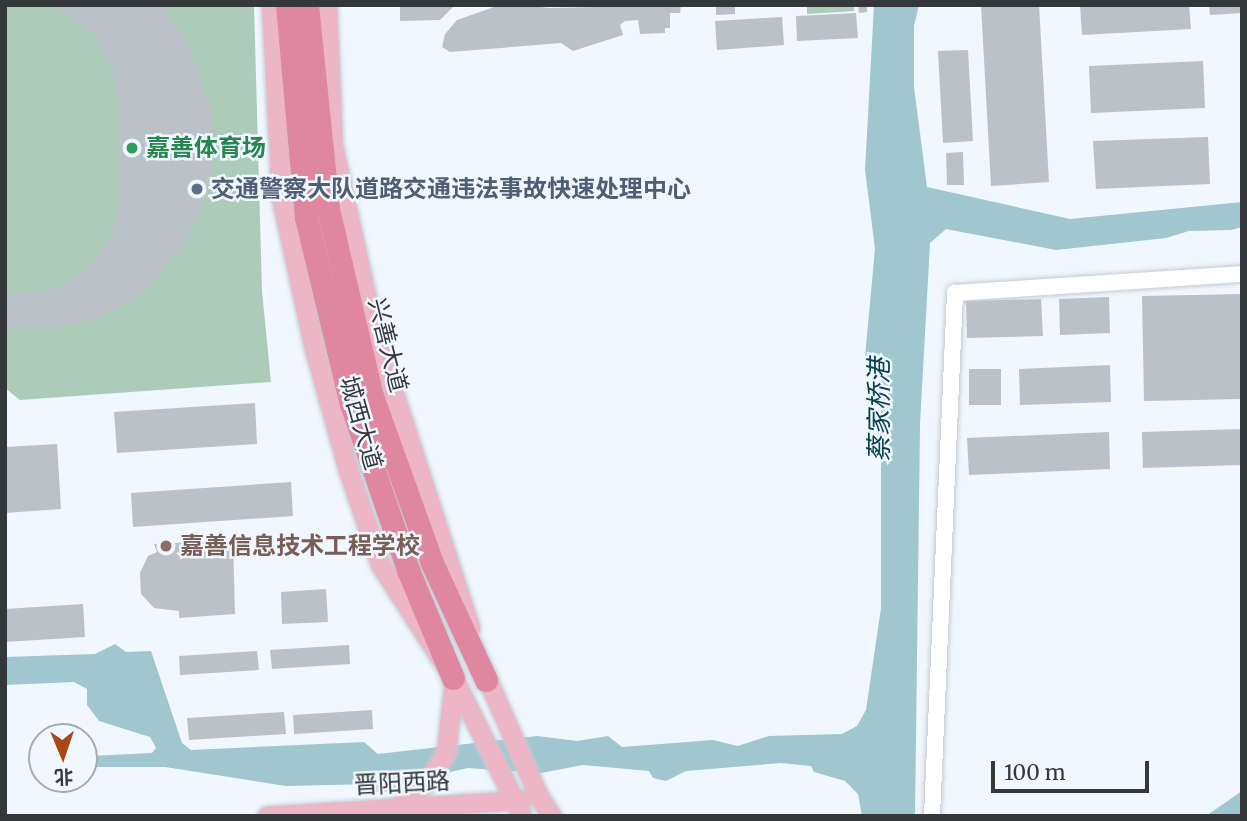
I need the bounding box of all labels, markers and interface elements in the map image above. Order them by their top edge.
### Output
place label: 嘉善体育场 [146,134,266,162]
marker: 嘉善体育场 [124,140,140,156]
place label: 交通警察大队道路交通违法事故快速处理中心 [211,175,691,203]
marker: 交通警察大队道路交通违法事故快速处理中心 [189,181,205,197]
street label: 兴善大道 [362,295,414,395]
water label: 蔡家桥港 [863,358,895,462]
street label: 城西大道 [334,373,388,473]
place label: 嘉善信息技术工程学校 [180,532,420,560]
marker: 嘉善信息技术工程学校 [158,538,174,554]
north arrow [28,723,98,793]
scale bar [995,748,1152,792]
text: 100 m [1004,759,1066,786]
text: 北 [54,765,74,789]
street label: 晋阳西路 [353,766,451,800]

